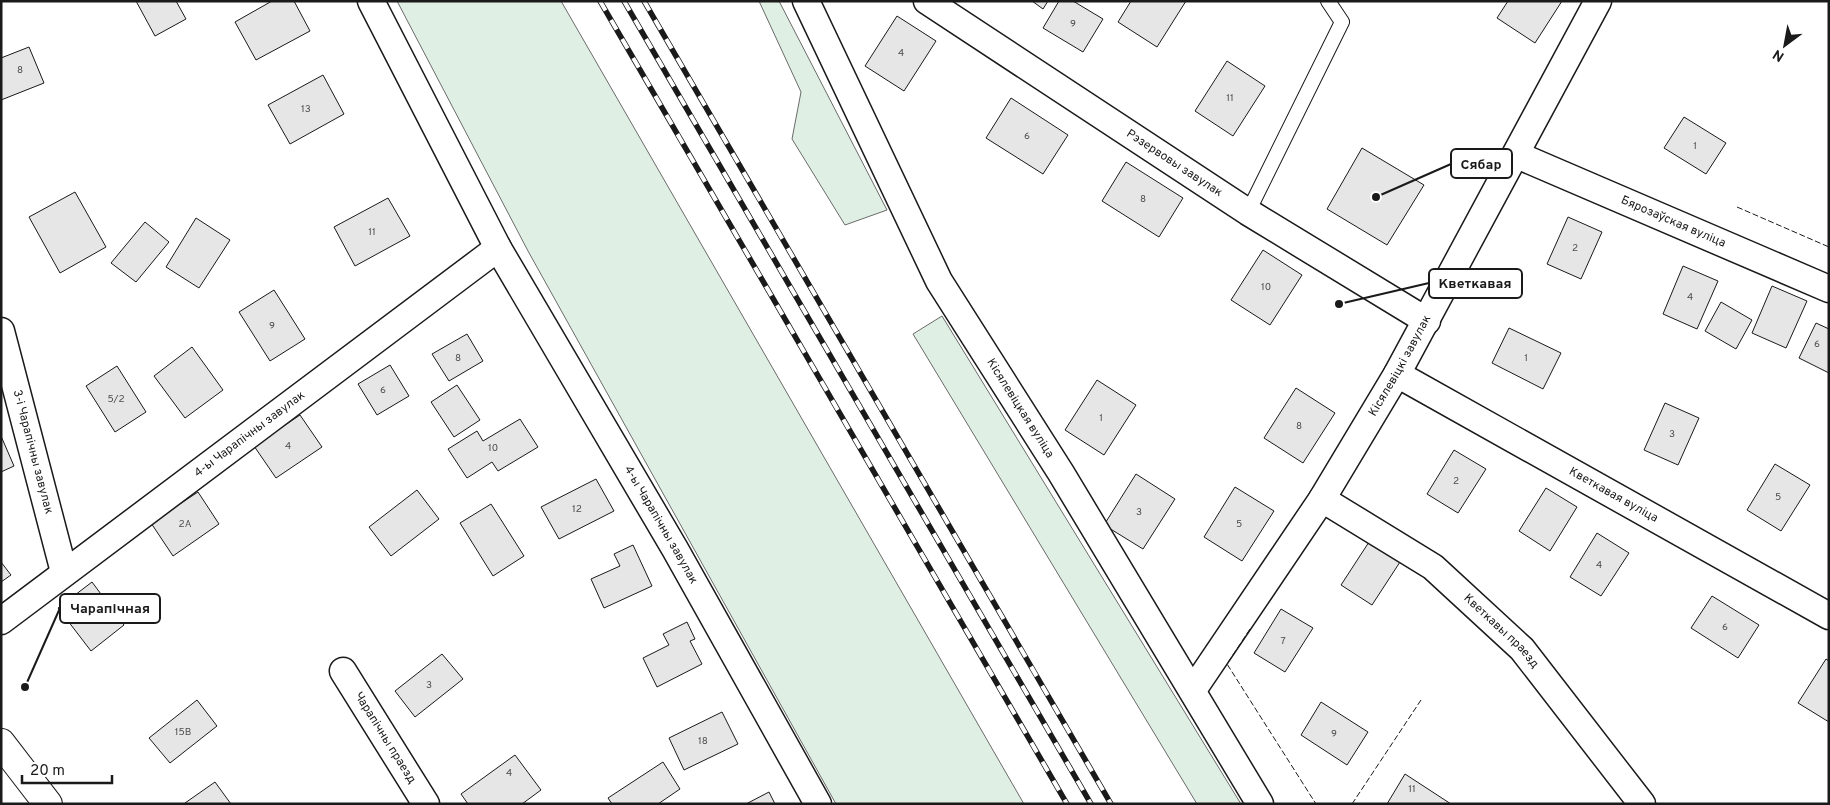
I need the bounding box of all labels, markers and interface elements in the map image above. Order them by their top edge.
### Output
house number: 9 [1070,18,1076,31]
north arrow [1760,20,1810,70]
text: N [1770,45,1788,65]
house number: 4 [898,47,904,60]
house number: 8 [17,64,23,77]
house number: 11 [1226,92,1234,105]
house number: 13 [301,103,311,116]
street label: Рэзервовы завулак [1123,126,1226,201]
house number: 6 [1024,130,1030,143]
house number: 1 [1693,140,1697,153]
callout: Сябар [1451,149,1512,178]
text: Сябар [1461,157,1501,174]
street label: Бярозаўская вуліца [1618,192,1728,252]
house number: 8 [1140,193,1146,206]
house number: 11 [368,226,376,239]
house number: 2 [1572,242,1578,255]
callout: Кветкавая [1429,269,1522,298]
text: Кветкавая [1438,276,1512,293]
house number: 10 [1261,281,1271,294]
house number: 4 [1687,291,1693,304]
street label: Кісялевіцкі завулак [1365,312,1435,420]
house number: 9 [269,320,275,333]
house number: 6 [1814,338,1820,351]
house number: 8 [455,352,461,365]
house number: 1 [1524,352,1528,365]
street label: Кісялевіцкая вуліца [982,356,1058,461]
house number: 6 [380,384,386,397]
street label: 3-і Чарапічны завулак [9,388,57,516]
street label: 4-ы Чарапічны завулак [191,388,307,480]
house number: 5/2 [107,393,125,406]
house number: 1 [1099,412,1103,425]
house number: 8 [1296,420,1302,433]
house number: 3 [1669,428,1675,441]
house number: 4 [285,440,291,452]
house number: 10 [488,442,498,455]
street label: 4-ы Чарапічны завулак [620,463,701,587]
street label: Кветкавая вуліца [1566,464,1661,527]
house number: 2 [1453,475,1459,488]
house number: 5 [1775,491,1781,504]
house number: 12 [572,503,582,516]
house number: 3 [1136,506,1142,519]
house number: 2А [179,518,192,531]
house number: 5 [1236,518,1242,531]
house number: 4 [1596,559,1602,572]
street label: Кветкавы праезд [1460,591,1542,672]
callout: Чарапічная [60,594,160,623]
text: Чарапічная [70,601,150,618]
house number: 6 [1722,621,1728,634]
house number: 7 [1280,635,1286,648]
house number: 3 [426,679,432,692]
street label: Чарапічны праезд [350,689,419,787]
house number: 15В [175,726,191,739]
house number: 9 [1331,728,1337,741]
house number: 18 [698,735,708,748]
scale bar [22,752,112,784]
text: 20 m [30,762,65,781]
house number: 4 [506,767,512,780]
house number: 11 [1408,783,1416,796]

